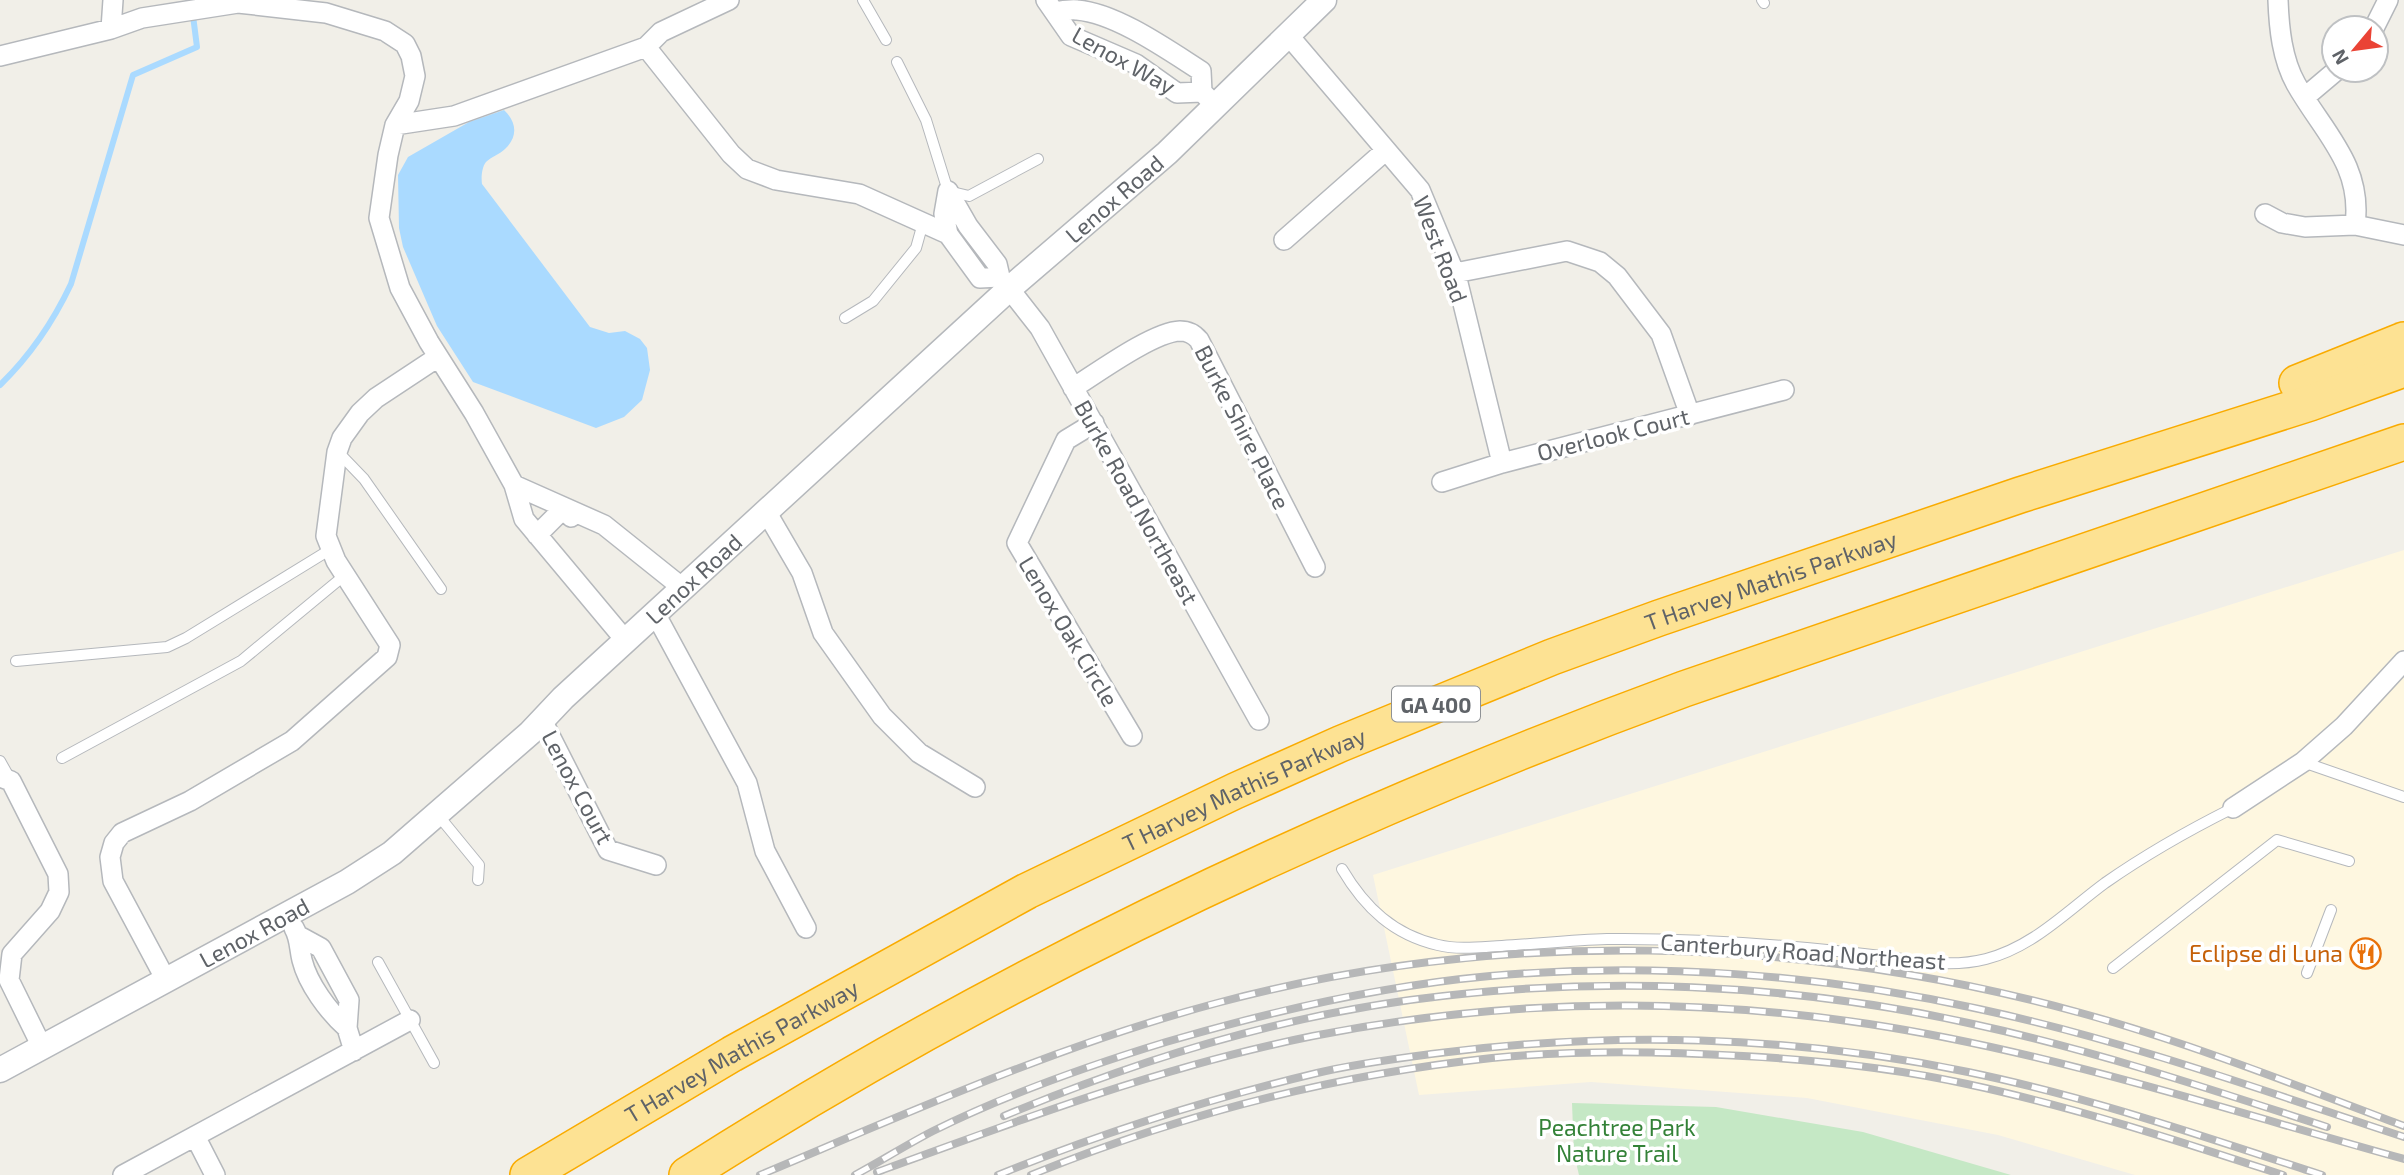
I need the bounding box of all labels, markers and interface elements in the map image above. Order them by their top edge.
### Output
north arrow [2320,14,2390,84]
street label: Lenox Way [1068,20,1180,100]
text: N [2326,46,2353,69]
street label: Lenox Road [1059,149,1169,248]
street label: West Road [1408,192,1474,306]
street label: Burke Shire Place [1190,340,1296,514]
street label: Burke Road Northeast [1069,395,1205,609]
street label: Overlook Court [1534,402,1692,466]
street label: T Harvey Mathis Parkway [1641,524,1900,636]
street label: Lenox Road [639,527,747,630]
street label: Lenox Oak Circle [1013,551,1125,711]
road number: GA 400 [1392,686,1480,722]
street label: T Harvey Mathis Parkway [1118,721,1370,857]
street label: Lenox Court [536,725,620,849]
street label: Lenox Road [194,891,314,973]
street label: Canterbury Road Northeast [1659,927,1947,975]
restaurant icon: Eclipse di Luna [2349,936,2383,970]
place label: Eclipse di Luna [2189,939,2343,967]
street label: T Harvey Mathis Parkway [619,973,863,1129]
park label: Peachtree Park Nature Trail [1538,1113,1696,1167]

